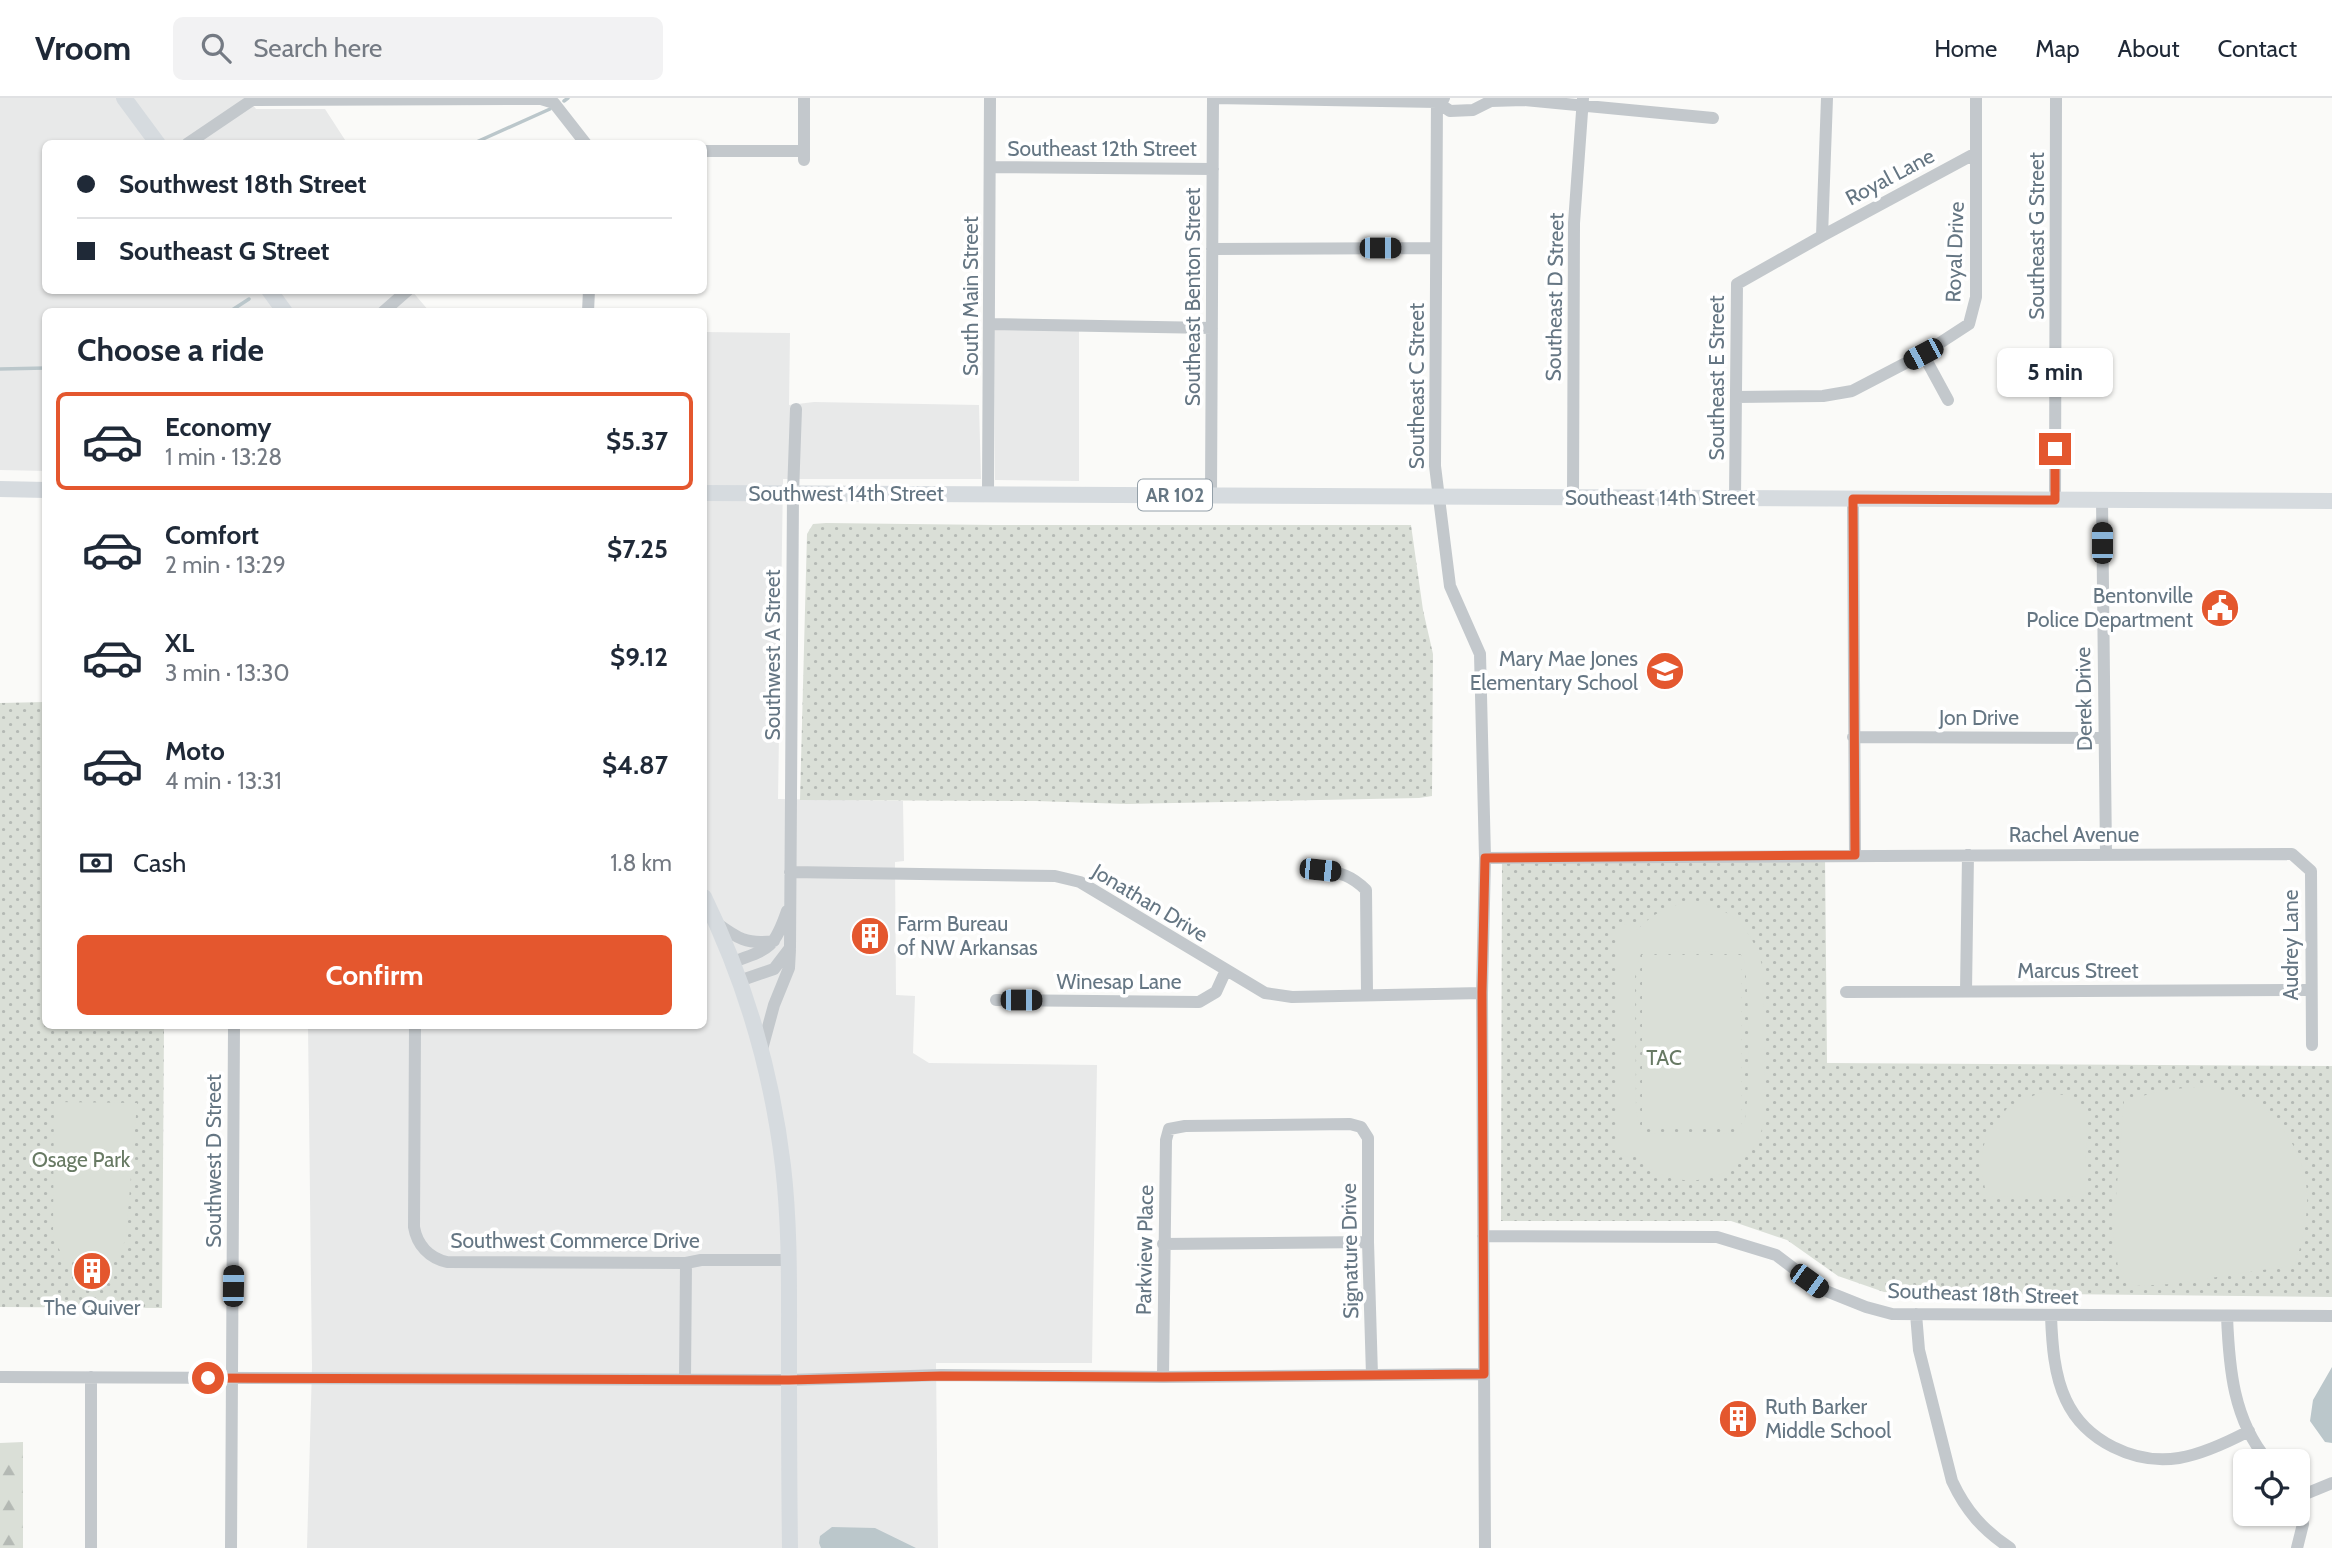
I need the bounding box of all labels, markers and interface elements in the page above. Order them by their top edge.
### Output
search box [173,17,663,80]
text: Vroom [35,28,131,68]
icon: search [197,29,235,67]
text: Search here [253,32,382,64]
text: Home [1934,34,1997,63]
text: Map [2035,34,2080,63]
text: About [2118,34,2180,63]
text: Contact [2218,34,2297,63]
street label: Southeast 12th Street [1007,136,1197,161]
street label: Royal Lane [1841,143,1939,210]
street label: Southeast G Street [2024,152,2049,320]
text: Southwest 18th Street [119,168,366,200]
street label: Southeast Benton Street [1180,188,1205,406]
street label: Royal Drive [1940,201,1969,303]
street label: Southeast D Street [1541,212,1568,381]
street label: South Main Street [958,216,983,376]
text: Southeast G Street [119,235,330,267]
car [1360,238,1402,259]
street label: Southeast E Street [1704,296,1729,460]
street label: Southeast C Street [1404,303,1429,469]
text: Choose a ride [77,330,264,369]
car [1900,335,1947,373]
callout: 5 min [1997,348,2113,396]
text: 5 min [2027,358,2083,386]
icon: car [81,410,144,473]
text: Economy [165,411,271,443]
text: $5.37 [606,425,668,457]
route end [2039,433,2071,465]
text: 1 min · 13:28 [165,443,282,471]
road number: AR 102 [1138,480,1212,510]
street label: Southwest 14th Street [748,481,944,506]
street label: Southeast 14th Street [1565,485,1755,510]
icon: car [81,518,144,581]
text: Comfort [165,519,259,551]
car [2092,522,2113,564]
text: $7.25 [607,533,668,565]
text: 2 min · 13:29 [165,551,286,579]
street label: Southwest A Street [760,569,785,741]
place label: Bentonville Police Department [2026,583,2193,632]
public building icon: Bentonville Police Department [2199,587,2241,629]
icon: car [81,626,144,689]
text: XL [165,627,194,659]
text: $9.12 [610,641,668,673]
place label: Mary Mae Jones Elementary School [1470,646,1638,695]
street label: Derek Drive [2070,646,2097,751]
school or university icon: Mary Mae Jones Elementary School [1644,650,1686,692]
text: 3 min · 13:30 [165,659,290,687]
street label: Jon Drive [1938,705,2019,730]
icon: car [81,734,144,797]
text: Moto [165,735,225,767]
text: $4.87 [602,749,668,781]
text: 4 min · 13:31 [165,767,282,795]
street label: Rachel Avenue [2009,822,2140,847]
icon: cash [77,844,115,882]
text: Cash [133,847,186,879]
text: 1.8 km [610,849,672,877]
car [1299,857,1342,883]
street label: Jonathan Drive [1087,858,1213,947]
street label: Audrey Lane [2278,889,2303,1000]
place label: Farm Bureau of NW Arkansas [897,911,1038,960]
building icon: Farm Bureau of NW Arkansas [849,915,891,957]
button: Confirm [77,935,672,1015]
street label: Marcus Street [2017,958,2139,983]
street label: Winesap Lane [1057,969,1182,994]
car [1001,990,1043,1011]
park label: TAC [1646,1045,1682,1070]
street label: Southwest D Street [201,1074,226,1248]
park label: Osage Park [32,1147,131,1172]
street label: Signature Drive [1336,1183,1363,1319]
street label: Parkview Place [1131,1184,1158,1315]
street label: Southwest Commerce Drive [450,1228,700,1253]
building icon: The Quiver [71,1250,113,1292]
car [1786,1260,1833,1302]
car [223,1265,244,1307]
street label: Southeast 18th Street [1887,1278,2079,1309]
place label: The Quiver [44,1295,141,1320]
route start [192,1362,224,1394]
place label: Ruth Barker Middle School [1765,1394,1891,1443]
building icon: Ruth Barker Middle School [1717,1398,1759,1440]
map controls [2233,1449,2310,1526]
button: locate [2233,1449,2310,1526]

